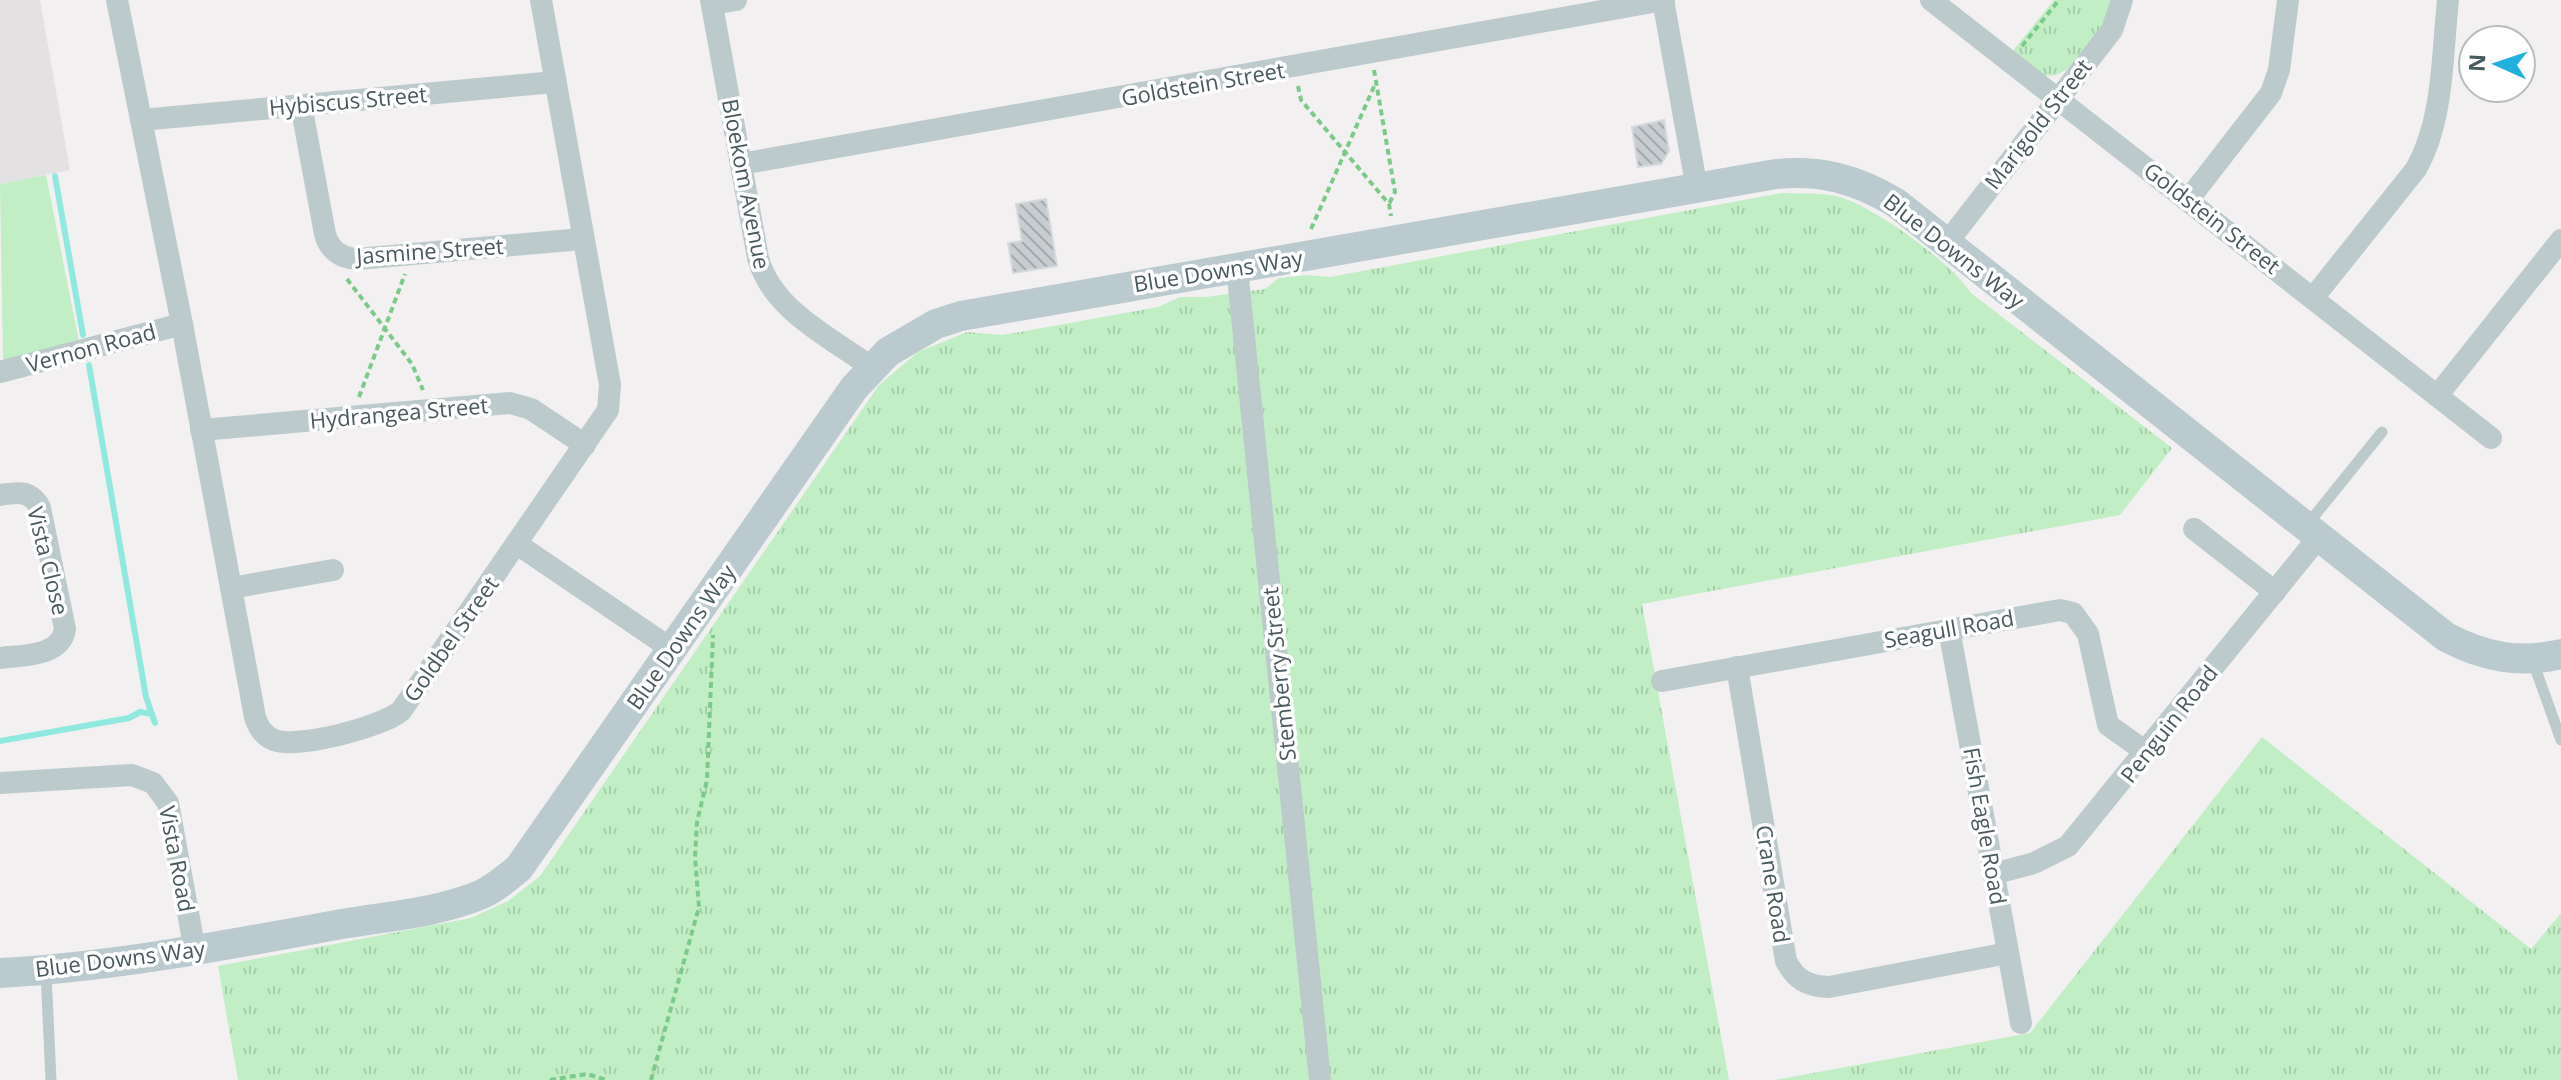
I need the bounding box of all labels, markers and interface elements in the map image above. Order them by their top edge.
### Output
north arrow [2457,24,2537,104]
street label: Marigold Street [1977,52,2098,195]
text: N [2461,53,2491,73]
street label: Goldstein Street [1119,54,1287,112]
street label: Hybiscus Street [268,78,428,122]
street label: Bloekom Avenue [716,96,778,271]
street label: Goldstein Street [2138,155,2287,280]
street label: Blue Downs Way [1878,186,2032,315]
street label: Jasmine Street [353,230,505,270]
street label: Blue Downs Way [1131,242,1306,298]
street label: Vernon Road [23,315,159,379]
street label: Hydrangea Street [308,389,490,435]
street label: Vista Close [21,504,77,618]
street label: Blue Downs Way [619,557,742,715]
street label: Goldbel Street [396,570,505,707]
street label: Stemberry Street [1254,586,1302,762]
street label: Seagull Road [1882,602,2016,654]
street label: Penguin Road [2113,658,2224,788]
street label: Fish Eagle Road [1957,745,2015,907]
street label: Vista Road [153,803,203,914]
street label: Crane Road [1750,823,1798,945]
street label: Blue Downs Way [33,933,207,983]

